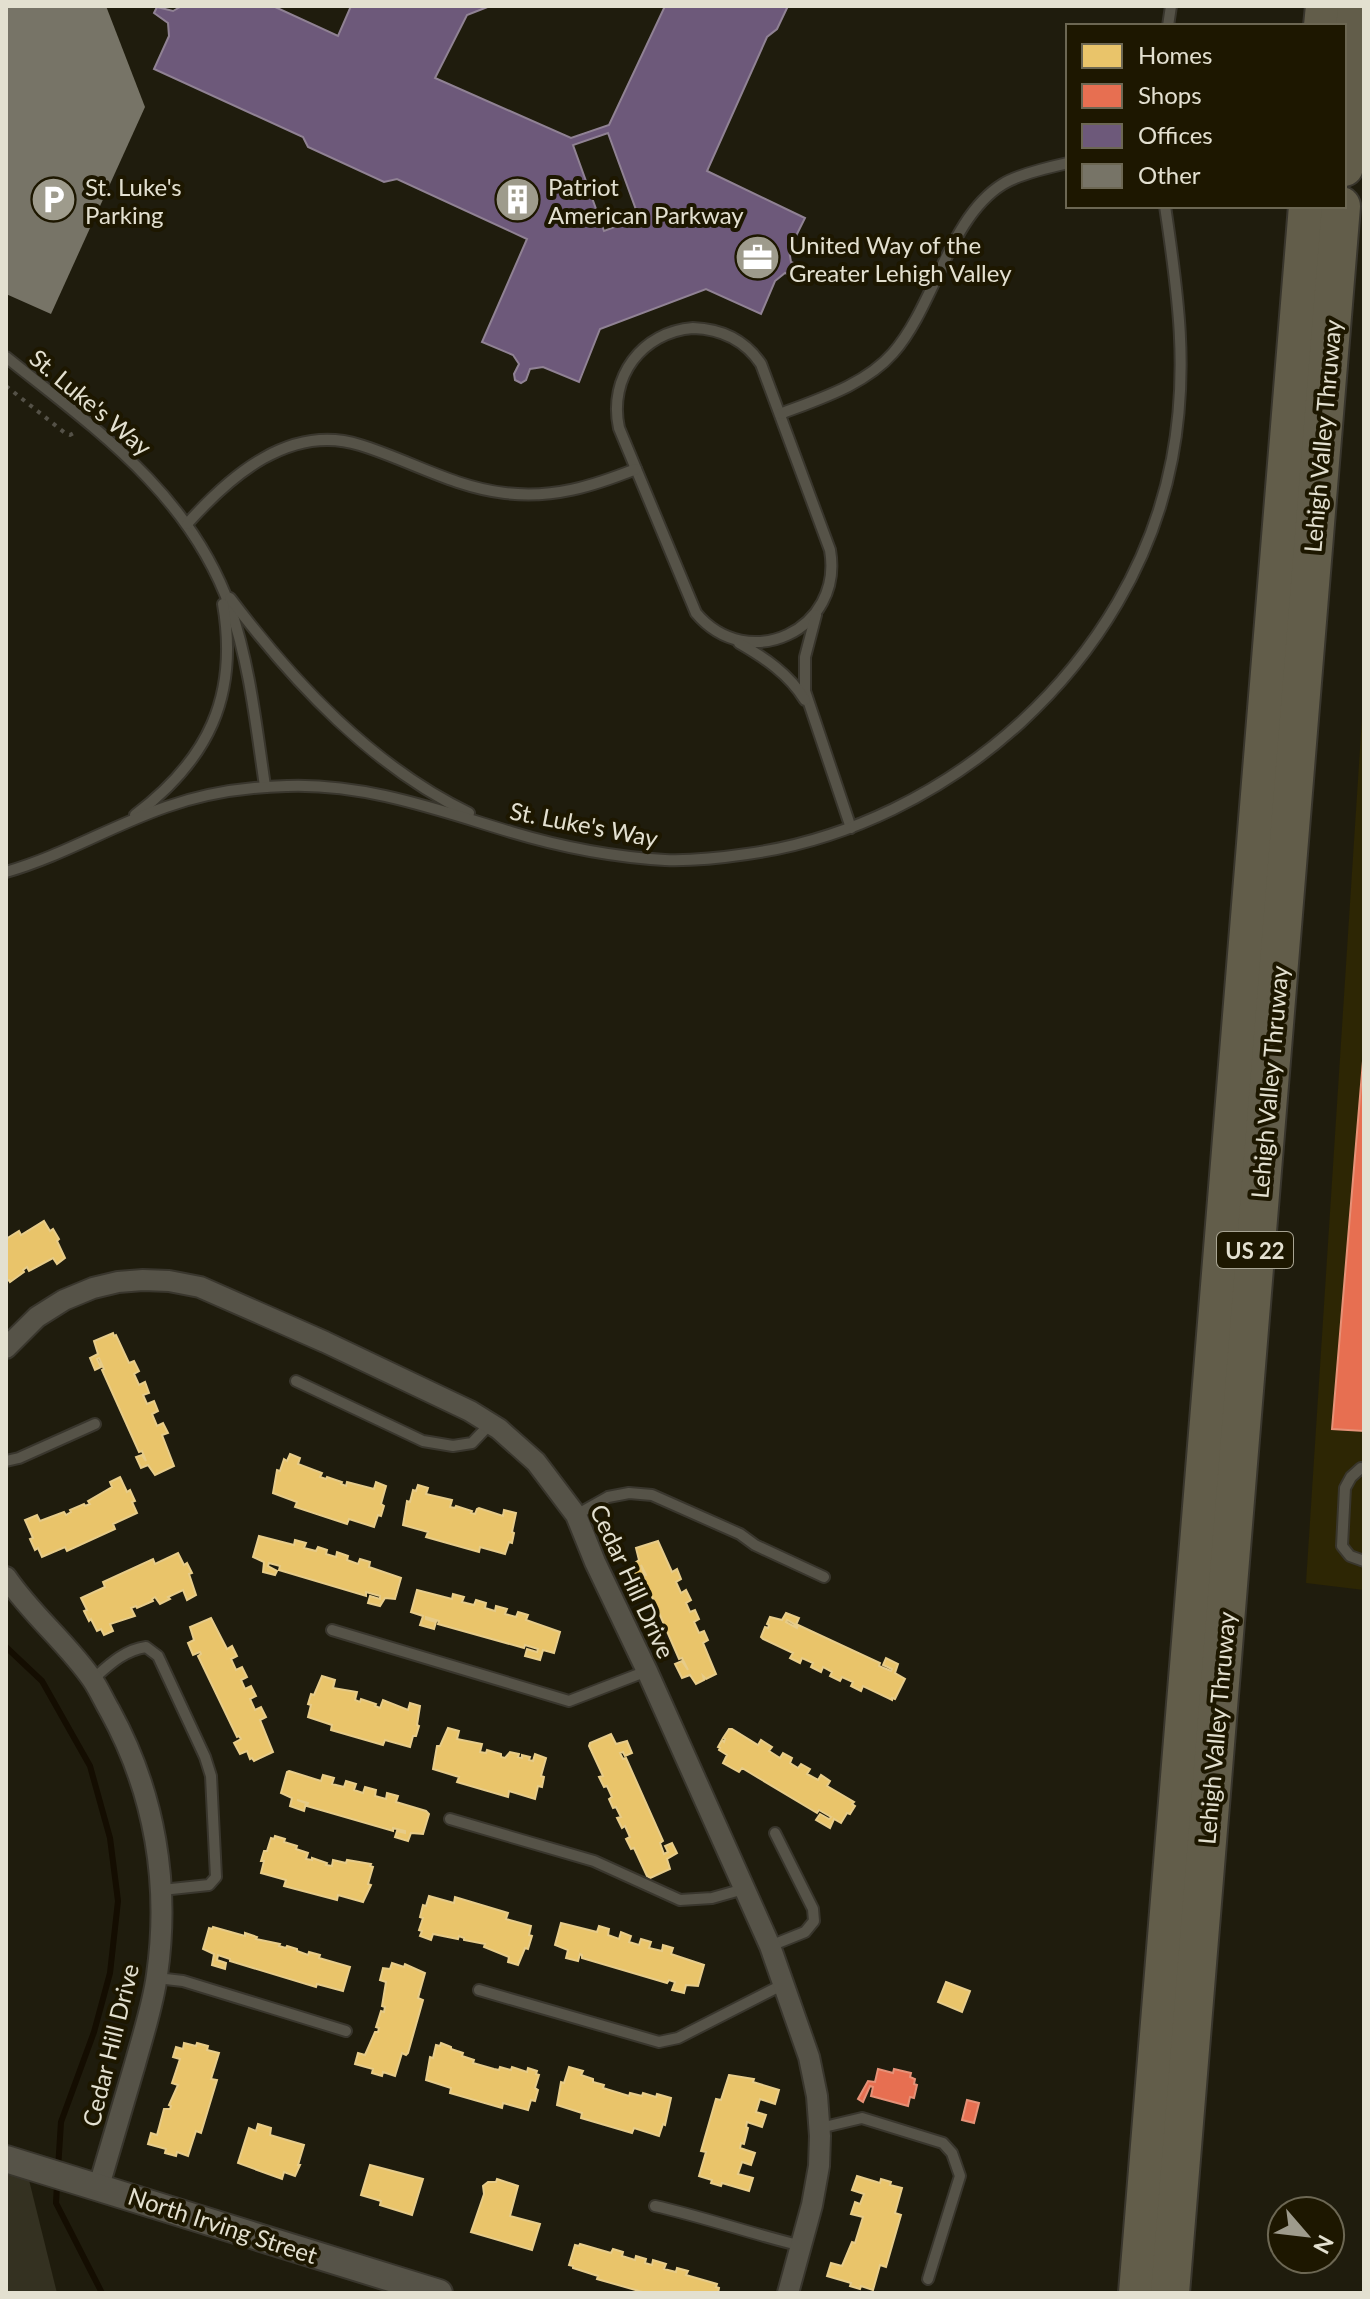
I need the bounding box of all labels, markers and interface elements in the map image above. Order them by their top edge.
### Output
legend [1066,24,1346,208]
text: Homes [1138,40,1212,69]
text: Shops [1138,80,1202,109]
text: Offices [1138,120,1213,149]
text: Other [1138,160,1201,189]
place label: St. Luke's Parking [85,172,182,229]
place label: Patriot American Parkway [548,172,744,229]
parking icon: St. Luke's Parking [30,176,78,224]
building icon: Patriot American Parkway [493,176,541,224]
place label: United Way of the Greater Lehigh Valley [789,230,1012,287]
office icon: United Way of the Greater Lehigh Valley [734,234,782,282]
street label: Lehigh Valley Thruway [1297,318,1347,554]
street label: St. Luke's Way [24,343,158,462]
street label: St. Luke's Way [508,795,661,853]
street label: Lehigh Valley Thruway [1244,964,1294,1200]
road number: US 22 [1217,1232,1293,1268]
street label: Cedar Hill Drive [585,1499,681,1663]
street label: Lehigh Valley Thruway [1191,1610,1241,1846]
street label: Cedar Hill Drive [76,1961,144,2129]
street label: North Irving Street [125,2181,322,2269]
north arrow [1266,2195,1346,2275]
text: N [1308,2231,1340,2258]

